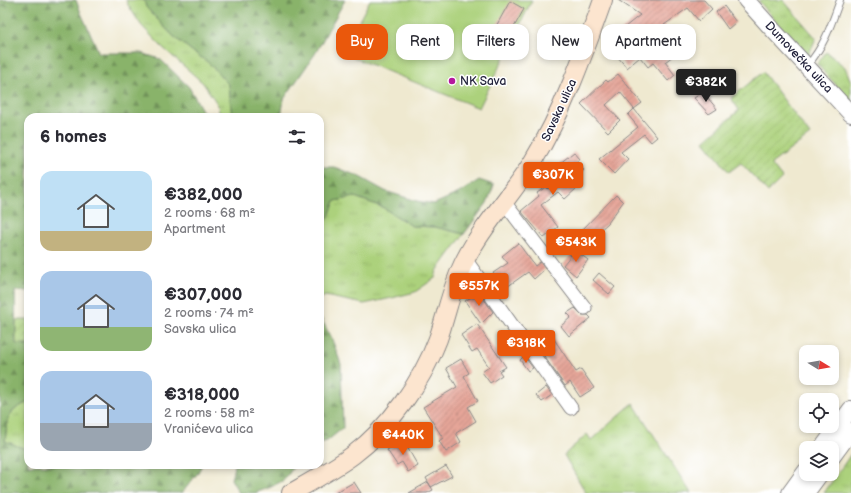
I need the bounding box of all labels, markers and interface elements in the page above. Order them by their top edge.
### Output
street label: Dumovečka ulica [762,18,836,96]
chip: Buy [336,24,388,60]
chip: Rent [396,24,454,60]
chip: Filters [462,24,529,60]
chip: New [537,24,593,60]
chip: Apartment [601,24,696,60]
pin: €382K [678,69,734,103]
place label: NK Sava [460,74,506,89]
text: €382K [685,74,727,90]
marker: NK Sava [447,76,457,86]
street label: Savska ulica [539,77,580,144]
icon: filters [286,126,308,148]
text: 6 homes [40,127,107,147]
pin: €307K [525,162,581,196]
text: €307K [532,167,574,183]
text: €382,000 [164,185,243,205]
icon: home [72,187,120,235]
text: 2 rooms · 68 m² [164,205,255,221]
text: Apartment [164,221,225,237]
pin: €543K [548,229,604,263]
text: €543K [555,234,597,250]
pin: €557K [451,273,507,307]
text: €557K [459,278,499,294]
text: €307,000 [164,285,242,305]
icon: home [72,287,120,335]
text: 2 rooms · 74 m² [164,305,254,321]
text: Savska ulica [164,321,236,337]
pin: €318K [498,330,554,364]
text: €318K [506,335,546,351]
north arrow [799,345,839,385]
map controls [799,345,839,481]
text: €318,000 [164,385,240,405]
icon: home [72,387,120,435]
button: locate [799,393,839,433]
text: 2 rooms · 58 m² [164,405,255,421]
text: Vranićeva ulica [164,421,253,437]
pin: €440K [375,422,431,456]
text: €440K [382,427,424,443]
button: layers [799,441,839,481]

